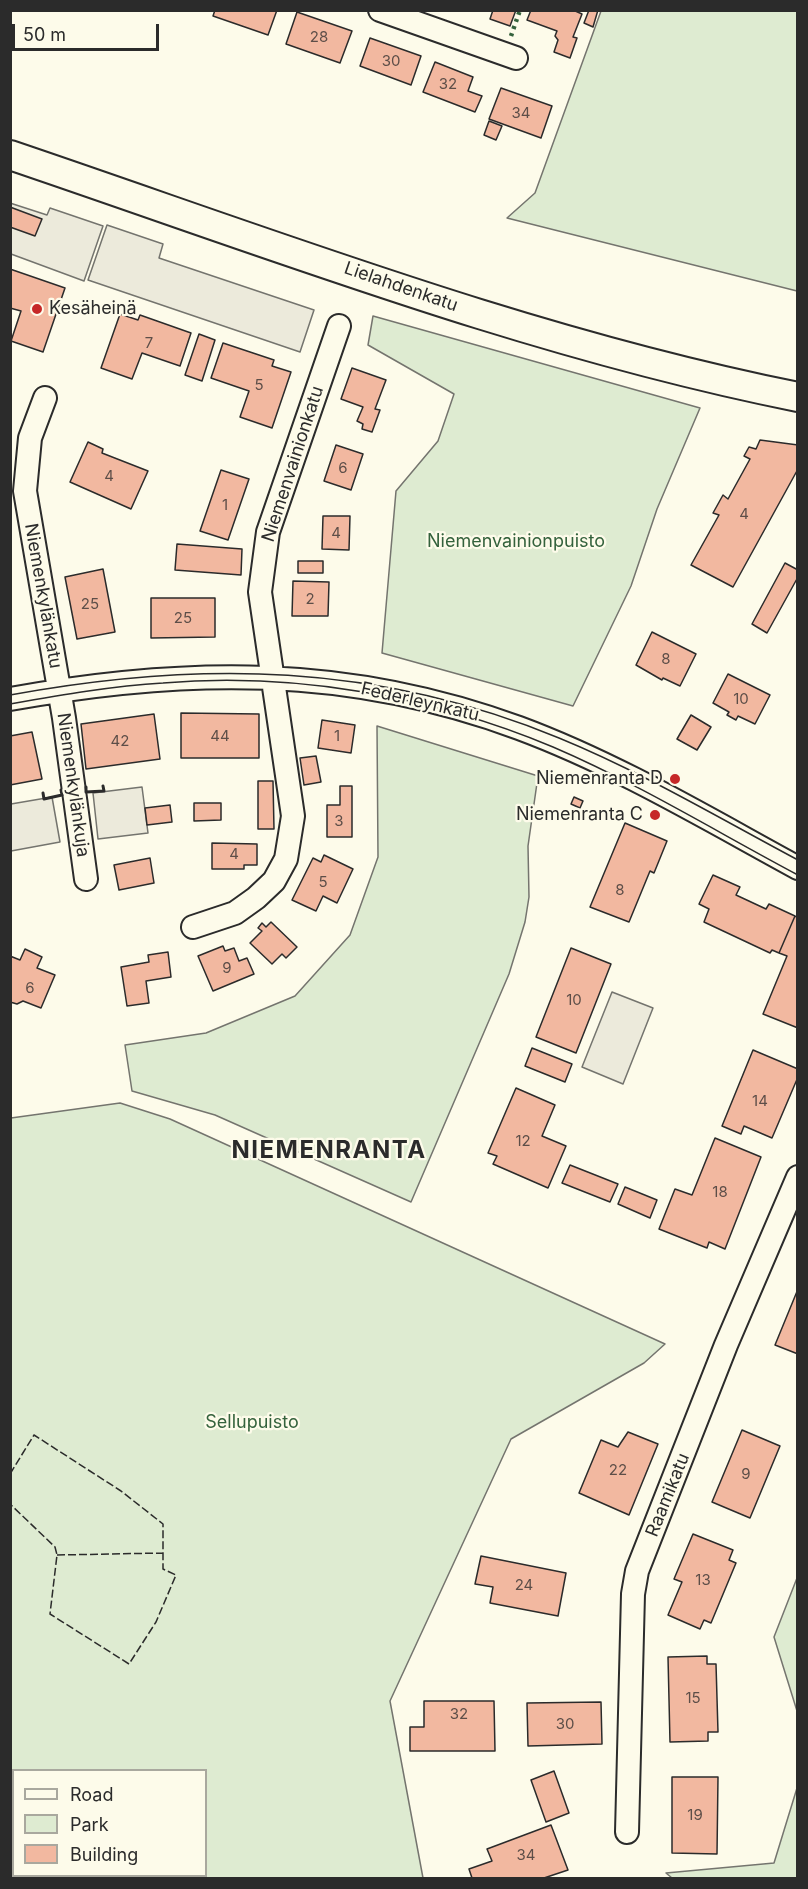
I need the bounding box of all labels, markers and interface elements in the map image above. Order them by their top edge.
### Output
scale bar [15,12,162,50]
text: 50 m [23,24,66,45]
house number: 28 [310,28,328,46]
house number: 30 [382,52,400,70]
house number: 32 [439,75,457,93]
house number: 34 [512,104,530,122]
street label: Lielahdenkatu [341,257,461,317]
place label: Kesäheinä [49,298,137,320]
marker: Kesäheinä [30,302,44,316]
house number: 7 [145,334,153,352]
house number: 5 [254,376,264,394]
street label: Niemenvainionkatu [258,383,328,545]
house number: 6 [338,459,348,477]
house number: 4 [104,467,114,485]
house number: 1 [222,496,228,514]
house number: 4 [739,505,749,523]
street label: Niemenkylänkatu [20,522,66,670]
house number: 4 [331,524,341,542]
park label: Niemenvainionpuisto [427,531,605,553]
house number: 2 [305,590,315,608]
house number: 25 [81,595,99,613]
house number: 25 [174,609,192,627]
house number: 8 [661,650,671,668]
street label: Federleynkatu [359,678,481,726]
house number: 10 [733,690,749,708]
street label: Niemenkylänkuja [52,711,94,859]
house number: 44 [210,727,230,745]
house number: 1 [334,727,340,745]
house number: 42 [111,732,129,750]
place label: Niemenranta D [536,768,663,790]
marker: Niemenranta D [668,772,682,786]
place label: Niemenranta C [516,804,643,826]
marker: Niemenranta C [648,808,662,822]
house number: 3 [334,812,344,830]
house number: 4 [229,845,239,863]
house number: 5 [318,873,328,891]
house number: 8 [615,881,625,899]
house number: 9 [222,959,232,977]
house number: 6 [25,979,35,997]
house number: 10 [566,991,582,1009]
house number: 14 [752,1092,768,1110]
house number: 12 [515,1132,531,1150]
district label: NIEMENRANTA [231,1137,427,1165]
house number: 18 [712,1183,728,1201]
park label: Sellupuisto [205,1412,299,1434]
street label: Raamikatu [641,1450,695,1540]
house number: 22 [609,1461,627,1479]
house number: 9 [741,1465,751,1483]
house number: 13 [695,1571,711,1589]
house number: 24 [515,1576,533,1594]
house number: 15 [685,1689,701,1707]
house number: 32 [450,1705,468,1723]
house number: 30 [556,1715,574,1733]
legend [12,1769,207,1877]
text: Road [70,1784,113,1805]
house number: 19 [687,1806,703,1824]
text: Park [70,1814,109,1835]
text: Building [70,1844,138,1865]
house number: 34 [517,1846,535,1864]

